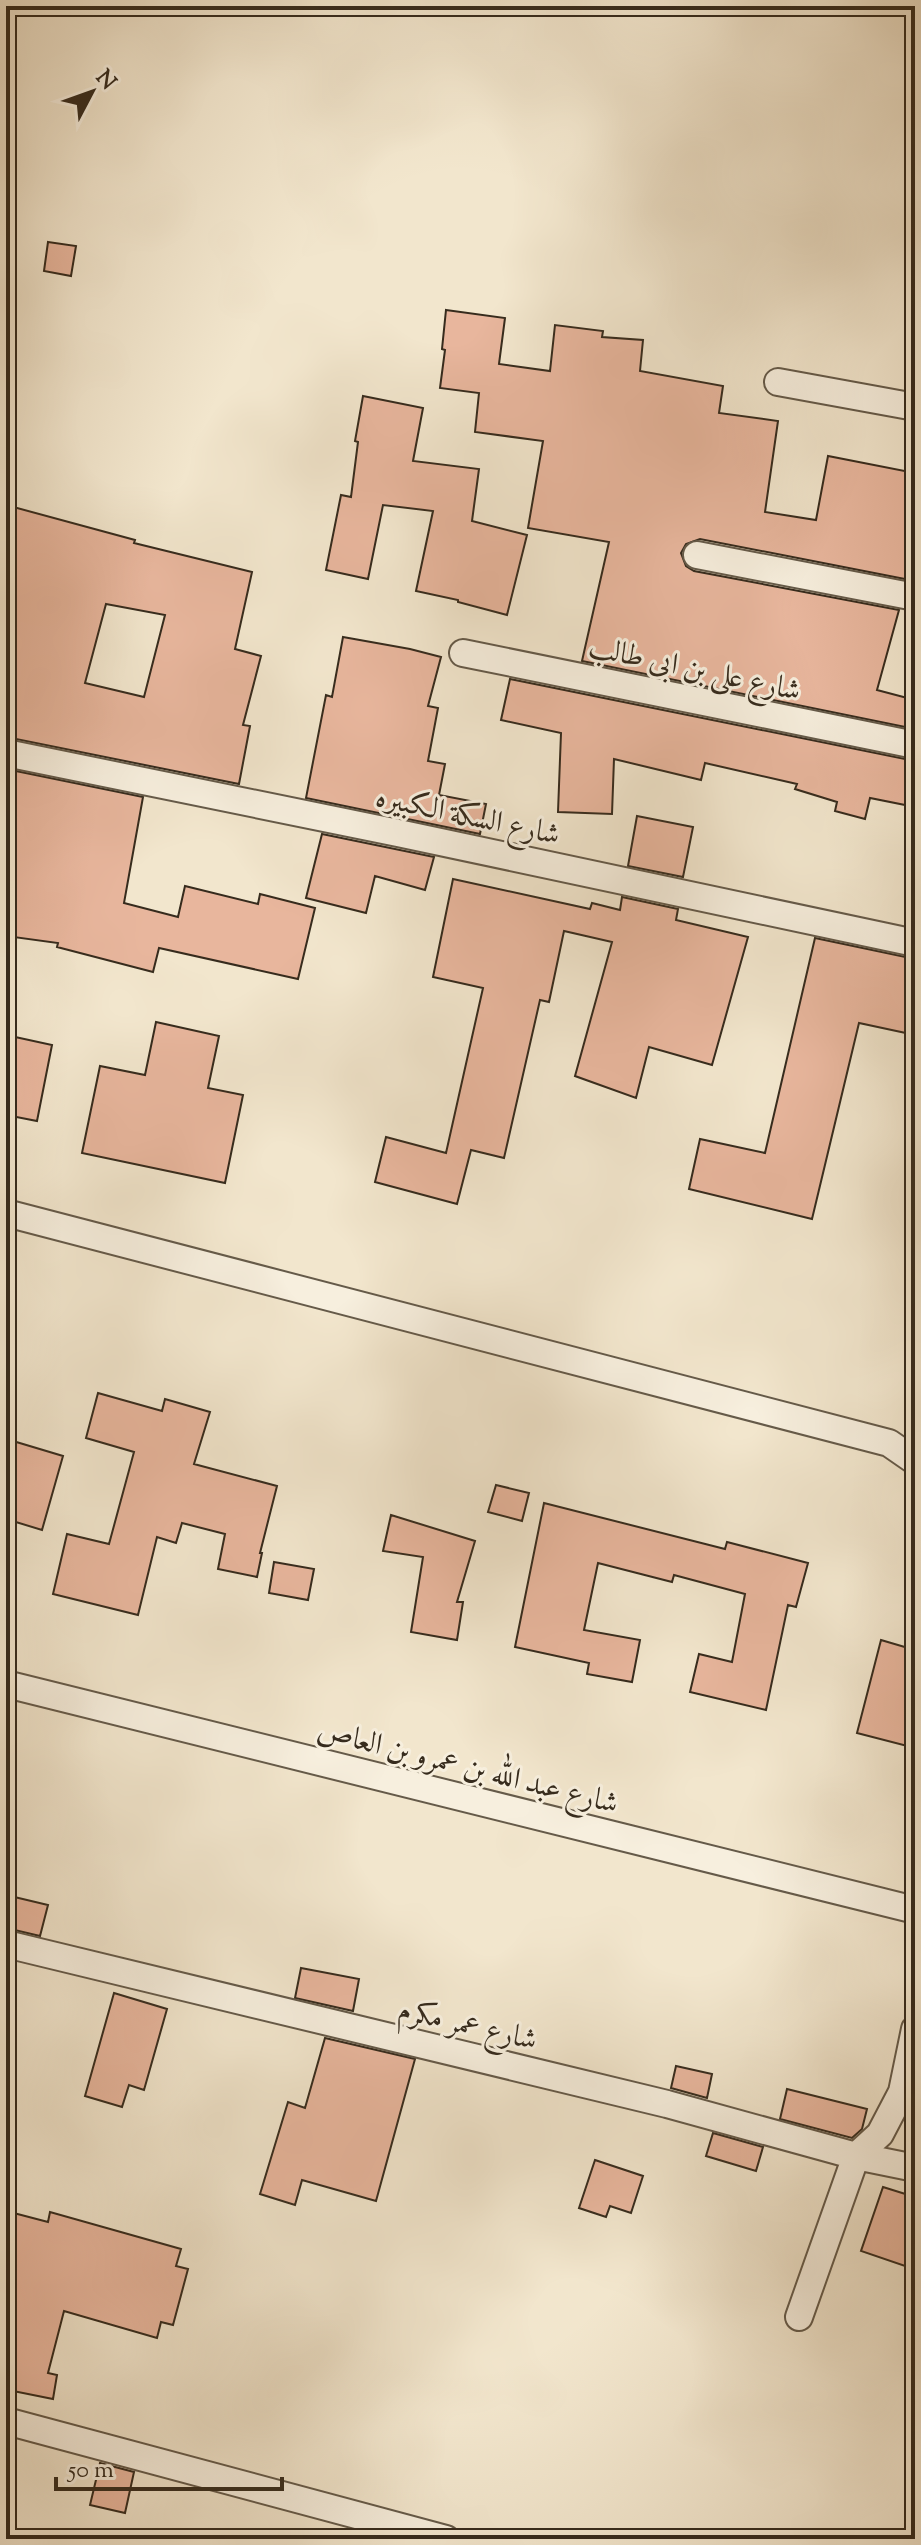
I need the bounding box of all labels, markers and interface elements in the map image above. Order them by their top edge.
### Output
north arrow [52,52,132,132]
text: N [87,64,123,98]
street label: شارع على بن ابى طالب [584,627,805,715]
street label: شارع السكة الكبيره [371,777,564,859]
street label: شارع عبد الله بن عمرو بن العاص [312,1706,624,1828]
street label: شارع عمر مكرم [393,1990,541,2065]
scale bar [56,2441,282,2491]
text: 50 m [66,2454,114,2488]

